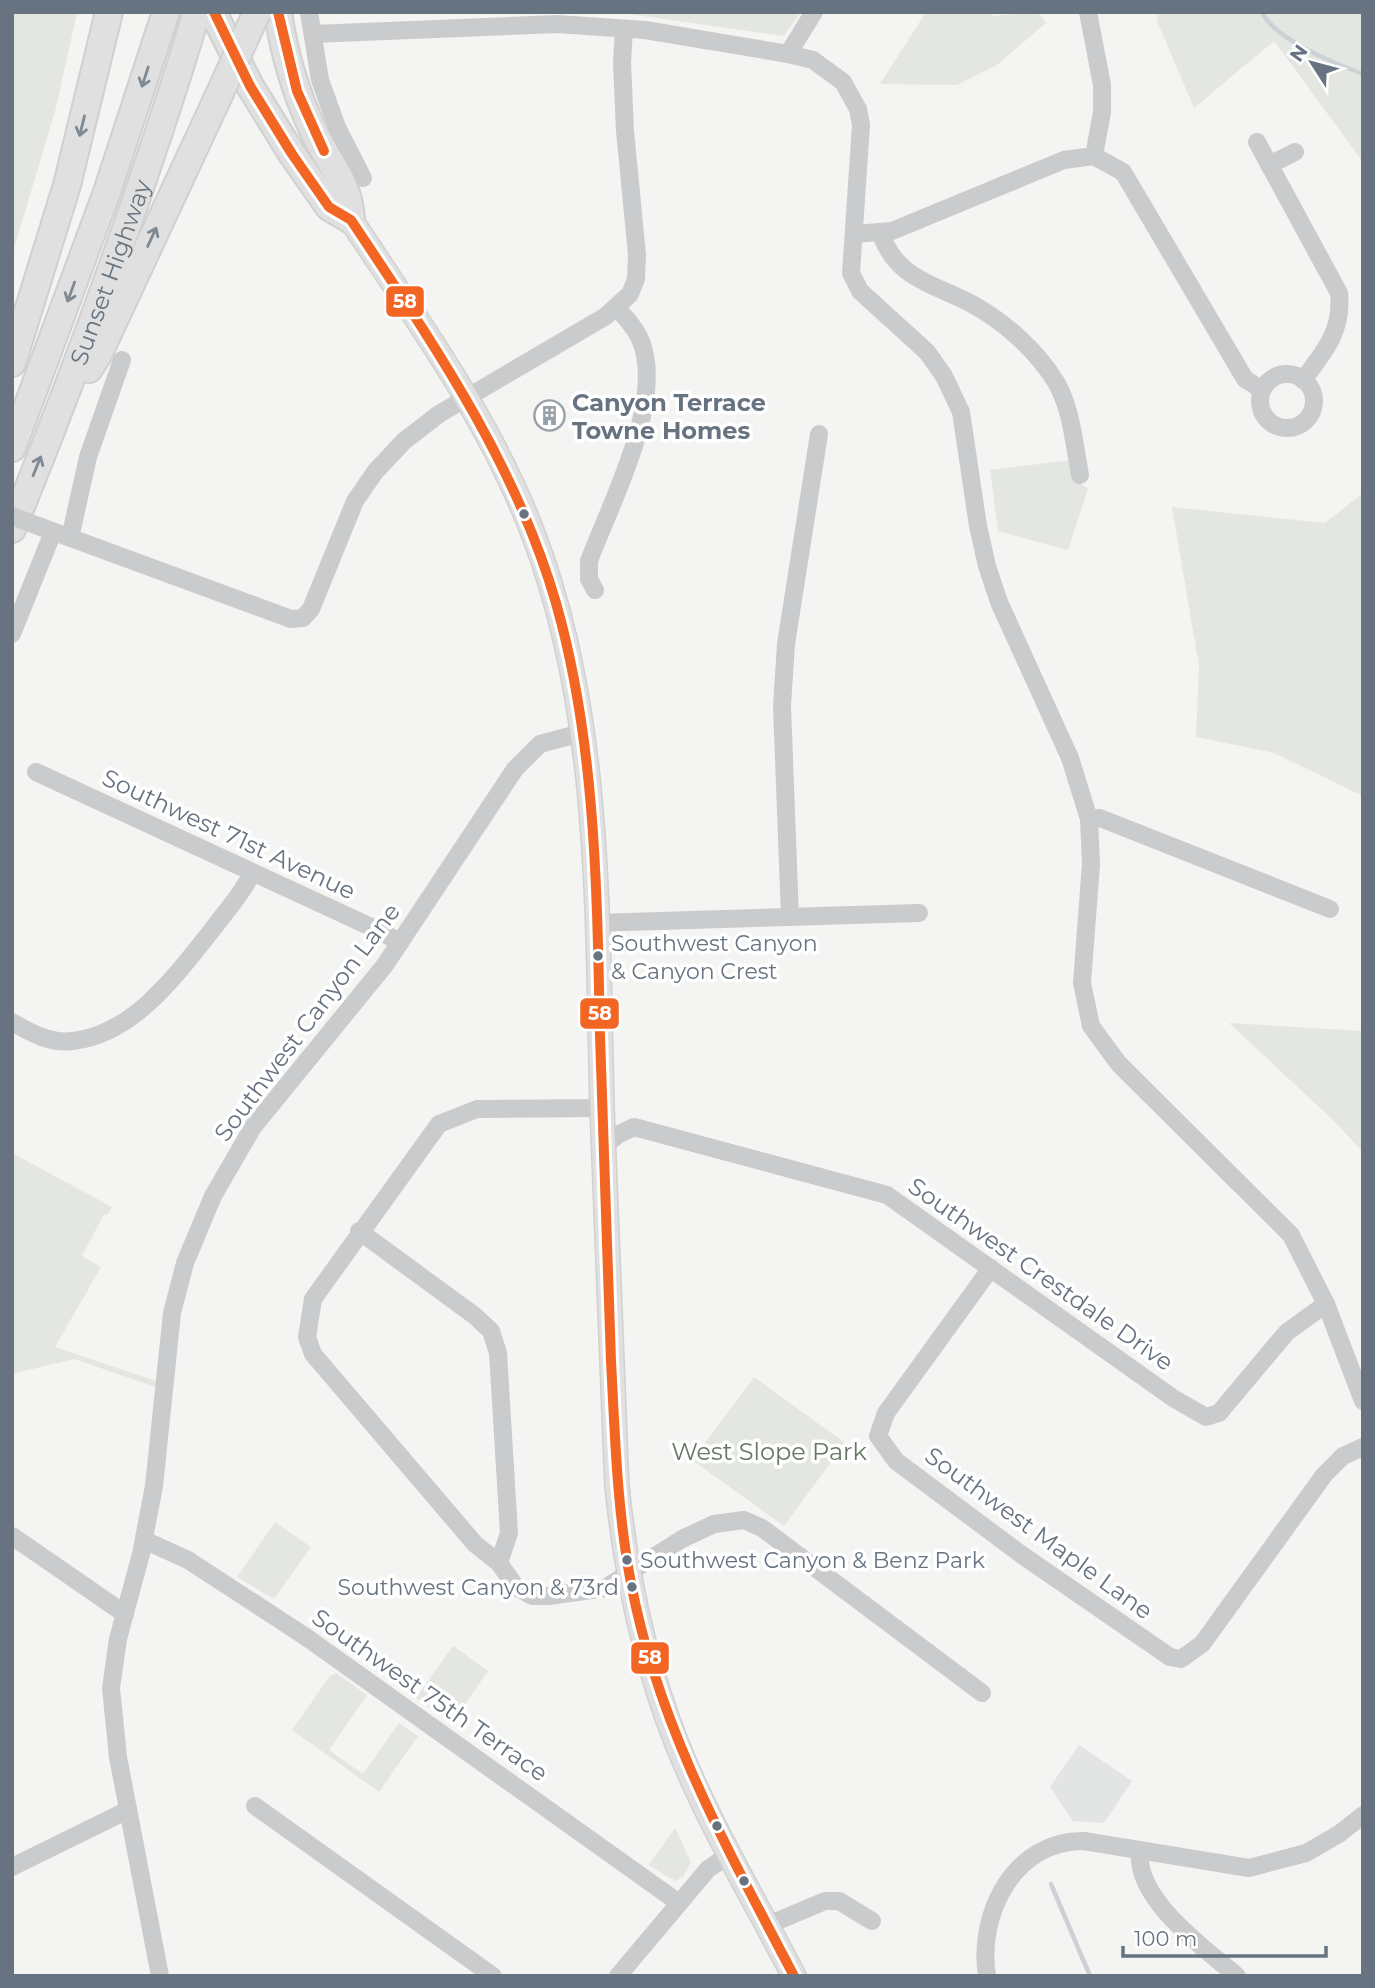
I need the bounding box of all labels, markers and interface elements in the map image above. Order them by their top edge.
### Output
north arrow [1277,28,1347,98]
text: N [1285,40,1312,66]
one-way arrow [138,66,151,88]
one-way arrow [75,114,88,137]
street label: Sunset Highway [63,175,157,369]
one-way arrow [146,227,159,248]
one-way arrow [64,281,76,303]
line badge: 58 [385,285,425,318]
text: 58 [393,290,417,313]
place label: Canyon Terrace Towne Homes [572,388,766,445]
building icon: Canyon Terrace Towne Homes [532,399,566,433]
one-way arrow [32,456,45,478]
unlabelled marker [517,507,531,521]
street label: Southwest 71st Avenue [98,763,360,905]
street label: Southwest Canyon Lane [208,897,406,1147]
place label: Southwest Canyon & Canyon Crest [611,930,818,985]
marker: Southwest Canyon & Canyon Crest [591,949,605,963]
line badge: 58 [579,997,620,1030]
text: 58 [588,1002,612,1025]
street label: Southwest Crestdale Drive [903,1171,1179,1377]
park label: West Slope Park [671,1437,868,1466]
street label: Southwest Maple Lane [920,1441,1158,1625]
place label: Southwest Canyon & Benz Park [640,1547,986,1574]
marker: Southwest Canyon & Benz Park [620,1553,634,1567]
place label: Southwest Canyon & 73rd [338,1574,619,1601]
marker: Southwest Canyon & 73rd [625,1580,639,1594]
street label: Southwest 75th Terrace [307,1602,553,1788]
line badge: 58 [630,1641,670,1675]
text: 58 [638,1646,662,1669]
unlabelled marker [710,1819,724,1833]
unlabelled marker [737,1874,751,1888]
scale bar [1123,1914,1326,1958]
text: 100 m [1134,1926,1197,1951]

